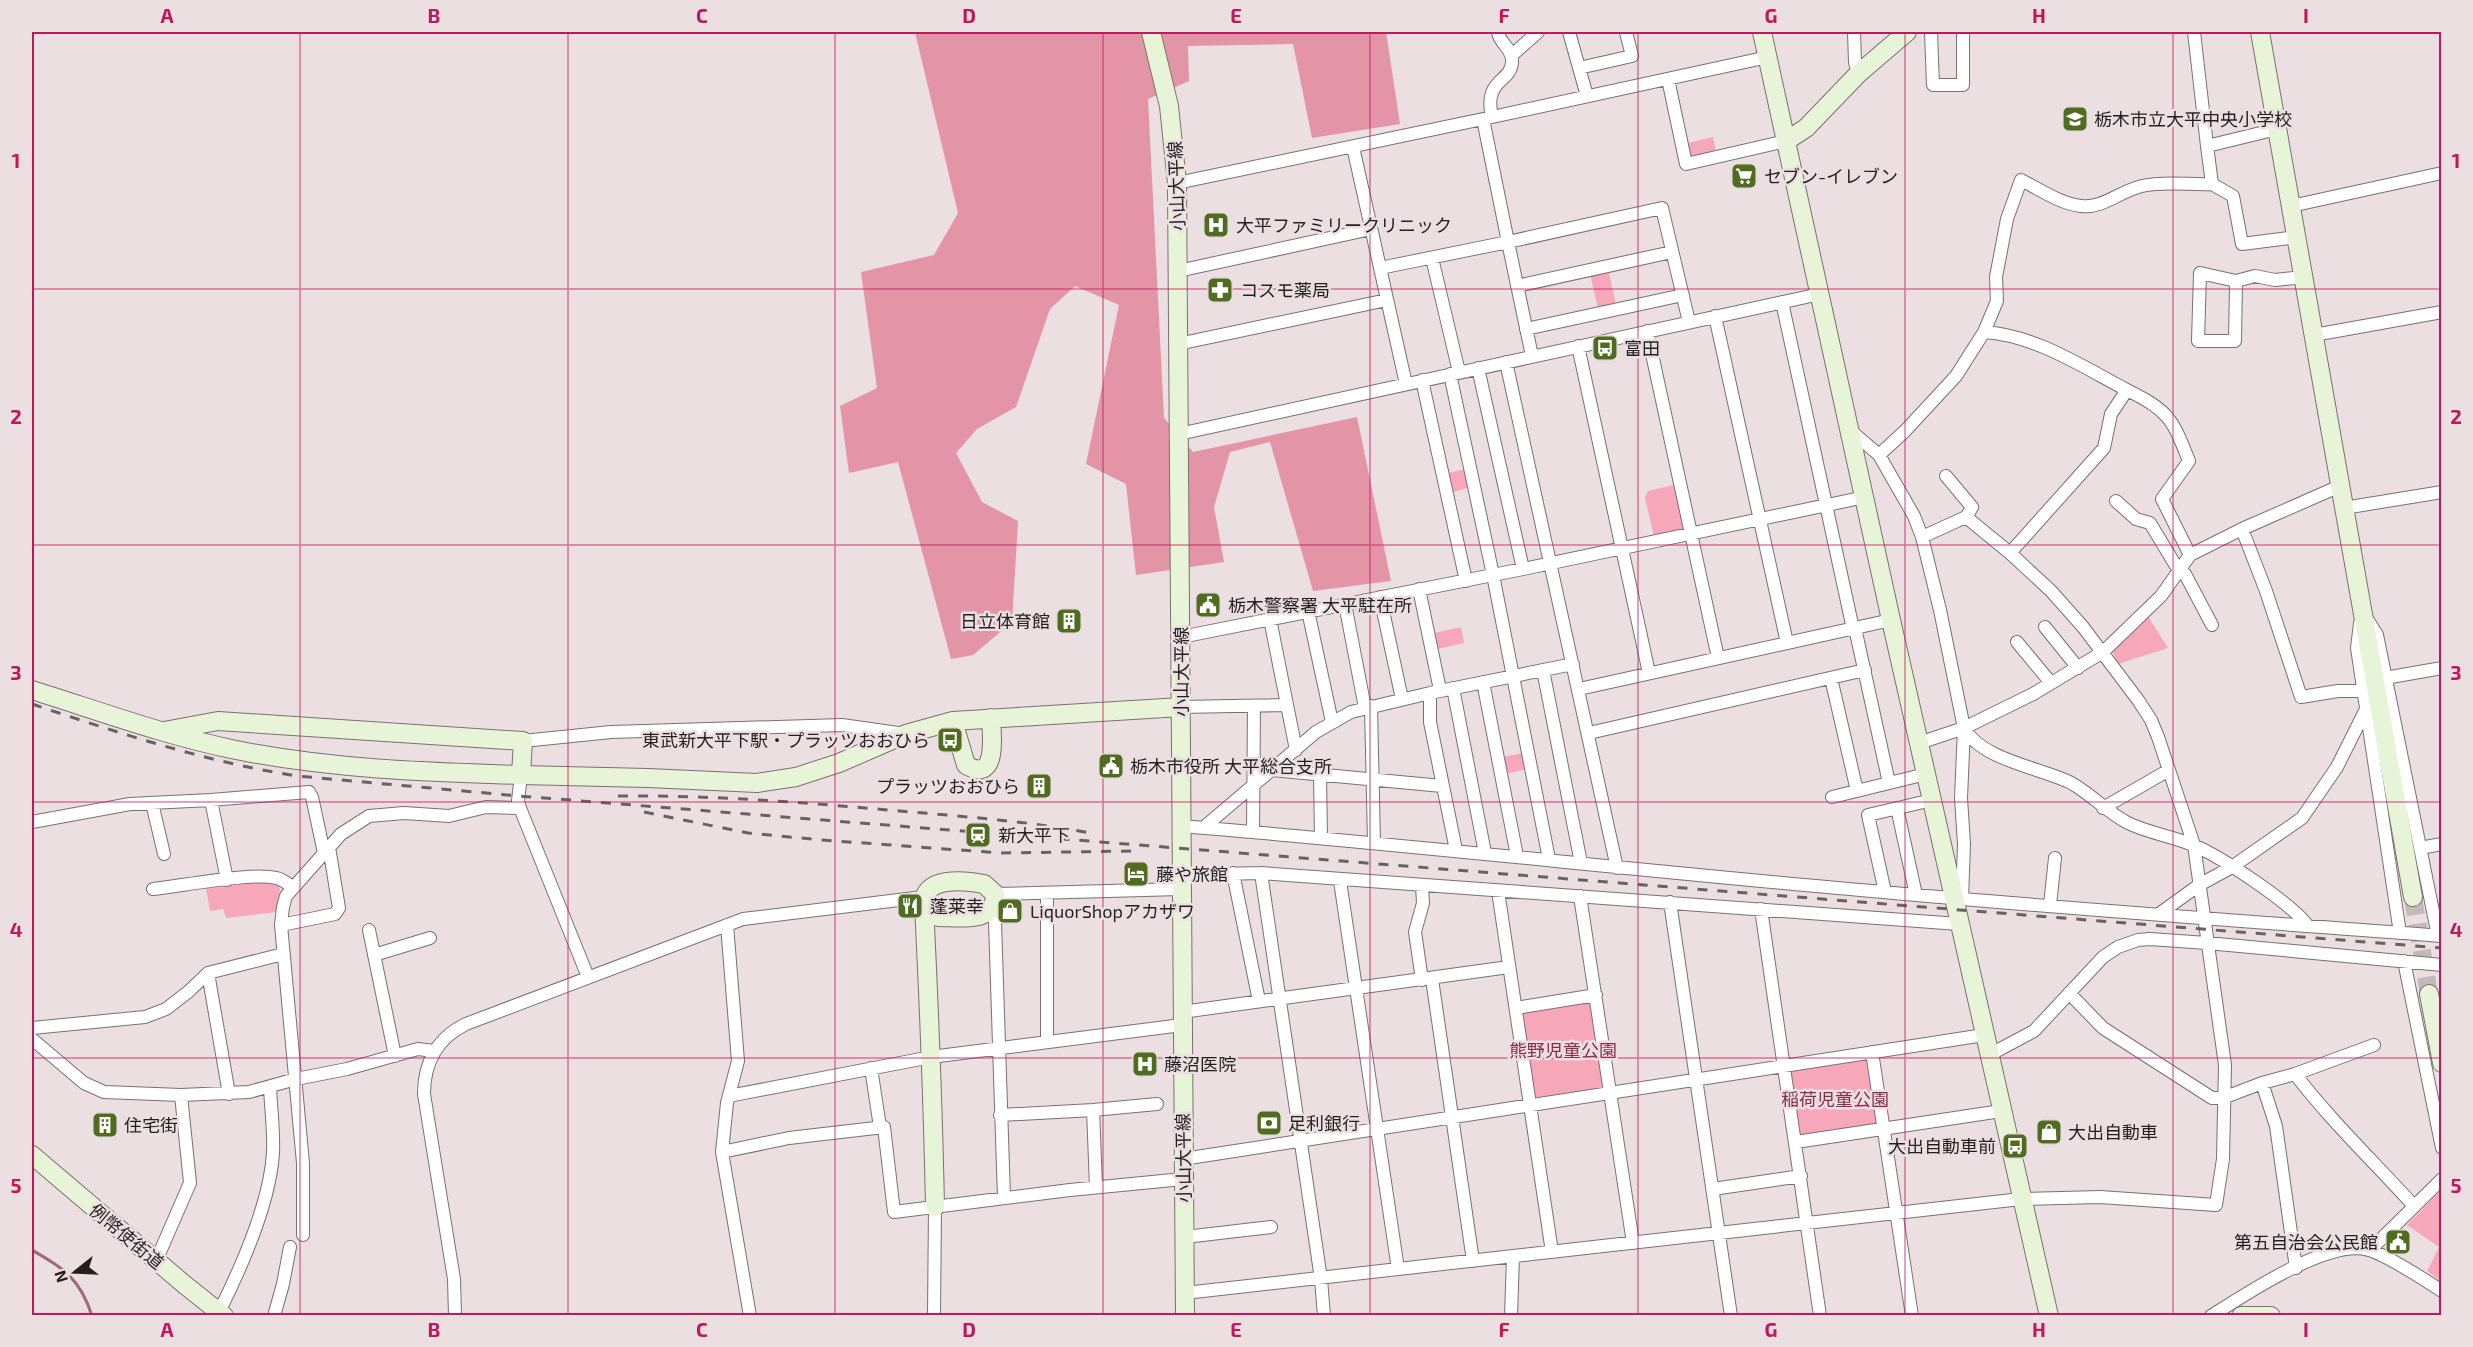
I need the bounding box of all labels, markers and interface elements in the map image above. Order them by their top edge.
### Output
text: A [160,3,174,27]
text: B [428,3,440,27]
text: C [696,3,708,27]
text: D [962,3,976,27]
text: E [1230,3,1242,27]
text: F [1498,3,1510,27]
text: G [1765,3,1777,27]
text: H [2032,3,2046,27]
text: I [2303,3,2309,27]
school or university icon: 栃木市立大平中央小学校 [2060,104,2090,134]
place label: 栃木市立大平中央小学校 [2094,108,2292,130]
street label: 小山大平線 [1163,141,1189,231]
text: 1 [12,148,20,172]
text: 1 [2452,148,2460,172]
supermarket icon: セブン-イレブン [1729,161,1759,191]
place label: セブン-イレブン [1764,165,1898,187]
hospital icon: 大平ファミリークリニック [1201,210,1231,240]
place label: 大平ファミリークリニック [1236,214,1452,236]
pharmacy icon: コスモ薬局 [1205,275,1235,305]
place label: コスモ薬局 [1240,279,1330,301]
bus stop icon: 富田 [1590,333,1620,363]
place label: 富田 [1624,337,1660,359]
text: 2 [10,404,22,428]
text: 2 [2450,404,2462,428]
public building icon: 栃木警察署 大平駐在所 [1193,590,1223,620]
place label: 栃木警察署 大平駐在所 [1228,594,1412,616]
building icon: 日立体育館 [1054,606,1084,636]
place label: 日立体育館 [960,610,1050,632]
street label: 小山大平線 [1170,627,1192,717]
text: 3 [10,660,22,684]
text: 3 [2450,660,2462,684]
bus stop icon: 東武新大平下駅・プラッツおおひら [935,725,965,755]
place label: 東武新大平下駅・プラッツおおひら [642,729,930,751]
public building icon: 栃木市役所 大平総合支所 [1096,751,1126,781]
place label: 栃木市役所 大平総合支所 [1130,755,1332,777]
building icon: プラッツおおひら [1024,771,1054,801]
place label: プラッツおおひら [876,775,1020,797]
station icon: 新大平下 [963,820,993,850]
place label: 新大平下 [998,824,1070,846]
hotel icon: 藤や旅館 [1121,859,1151,889]
place label: 藤や旅館 [1156,863,1228,885]
restaurant icon: 蓬莱幸 [895,891,925,921]
place label: 蓬莱幸 [930,895,984,917]
shop icon: LiquorShopアカザワ [995,896,1025,926]
place label: LiquorShopアカザワ [1030,900,1195,922]
text: 4 [10,917,23,941]
text: 4 [2450,917,2463,941]
park label: 熊野児童公園 [1509,1039,1617,1061]
hospital icon: 藤沼医院 [1130,1049,1160,1079]
place label: 藤沼医院 [1164,1053,1236,1075]
park label: 稲荷児童公園 [1781,1088,1889,1110]
bank icon: 足利銀行 [1254,1108,1284,1138]
building icon: 住宅街 [90,1110,120,1140]
place label: 足利銀行 [1288,1112,1360,1134]
street label: 小山大平線 [1171,1113,1195,1203]
place label: 住宅街 [124,1114,178,1136]
shop icon: 大出自動車 [2034,1117,2064,1147]
place label: 大出自動車 [2068,1121,2158,1143]
bus stop icon: 大出自動車前 [2000,1131,2030,1161]
place label: 大出自動車前 [1888,1135,1996,1157]
text: 5 [10,1173,22,1197]
text: 5 [2450,1173,2462,1197]
street label: 例幣使街道 [85,1199,169,1273]
public building icon: 第五自治会公民館 [2383,1227,2413,1257]
place label: 第五自治会公民館 [2234,1231,2378,1253]
north arrow [45,1242,105,1302]
text: N [49,1268,71,1285]
text: A [160,1317,174,1341]
text: B [428,1317,440,1341]
text: C [696,1317,708,1341]
text: D [962,1317,976,1341]
text: E [1230,1317,1242,1341]
text: F [1498,1317,1510,1341]
text: G [1765,1317,1777,1341]
text: H [2032,1317,2046,1341]
text: I [2303,1317,2309,1341]

